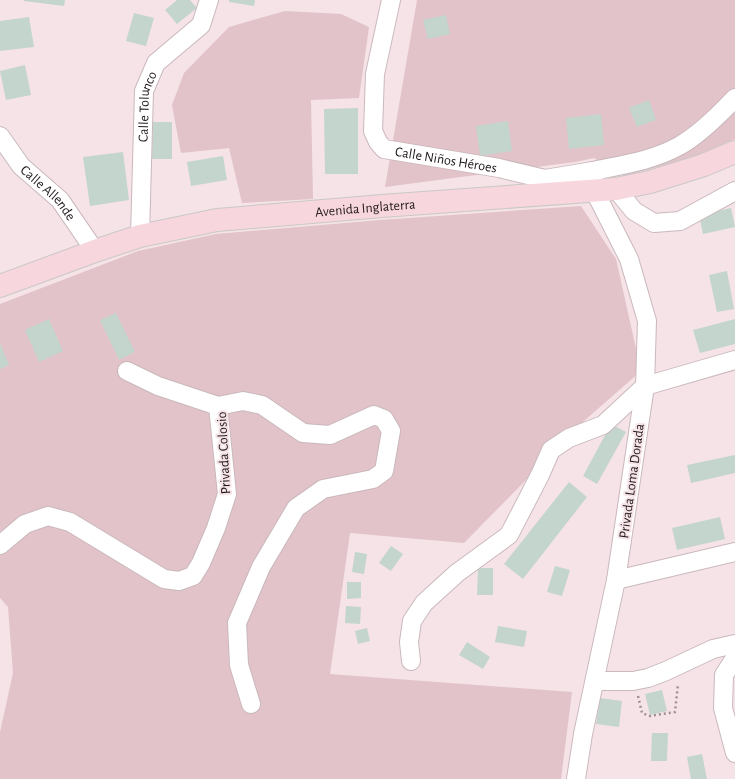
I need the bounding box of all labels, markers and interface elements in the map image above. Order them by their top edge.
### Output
street label: Calle Tolunco [137,69,160,142]
street label: Calle Niños Héroes [394,145,498,176]
street label: Calle Allende [18,163,78,223]
street label: Avenida Inglaterra [315,198,416,220]
street label: Privada Colosio [215,411,233,495]
street label: Privada Loma Dorada [617,422,647,539]

